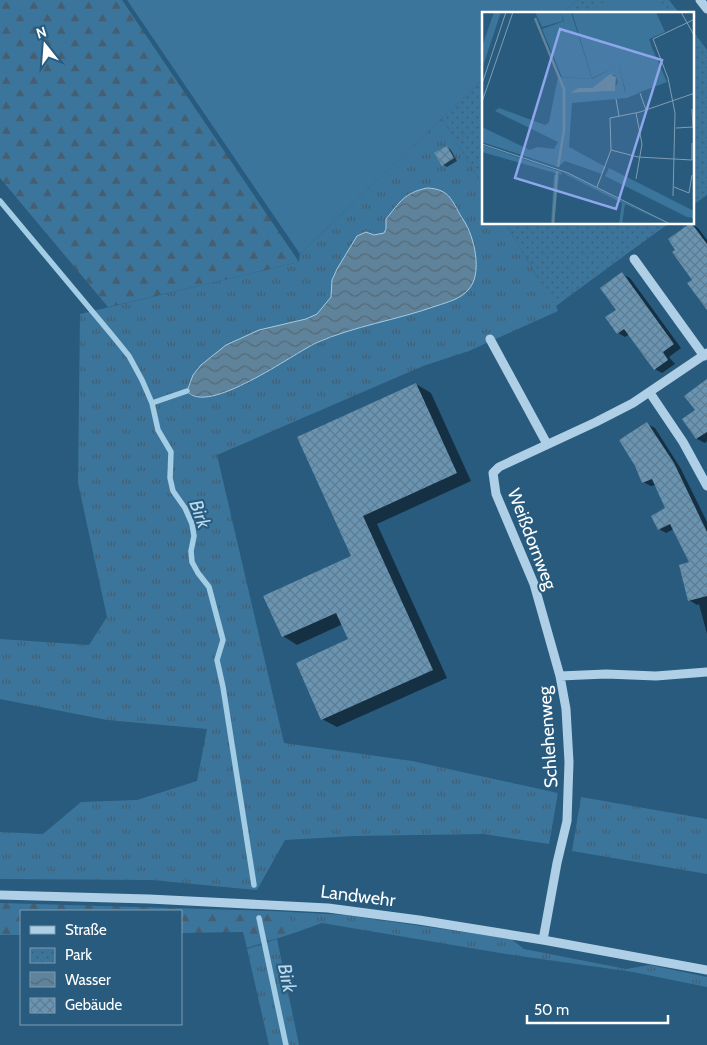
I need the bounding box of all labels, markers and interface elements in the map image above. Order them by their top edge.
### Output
inset map [482,12,694,225]
north arrow [20,20,70,70]
text: N [34,23,49,43]
street label: Weißdornweg [503,485,562,594]
water label: Birk [184,497,216,532]
street label: Schlehenweg [533,684,563,789]
street label: Landwehr [319,880,397,912]
legend [20,910,182,1025]
text: Straße [65,921,107,939]
text: Park [65,946,92,964]
water label: Birk [273,962,301,995]
text: Wasser [65,971,111,989]
scale bar [527,992,668,1024]
text: Gebäude [65,996,122,1014]
text: 50 m [534,1001,569,1019]

